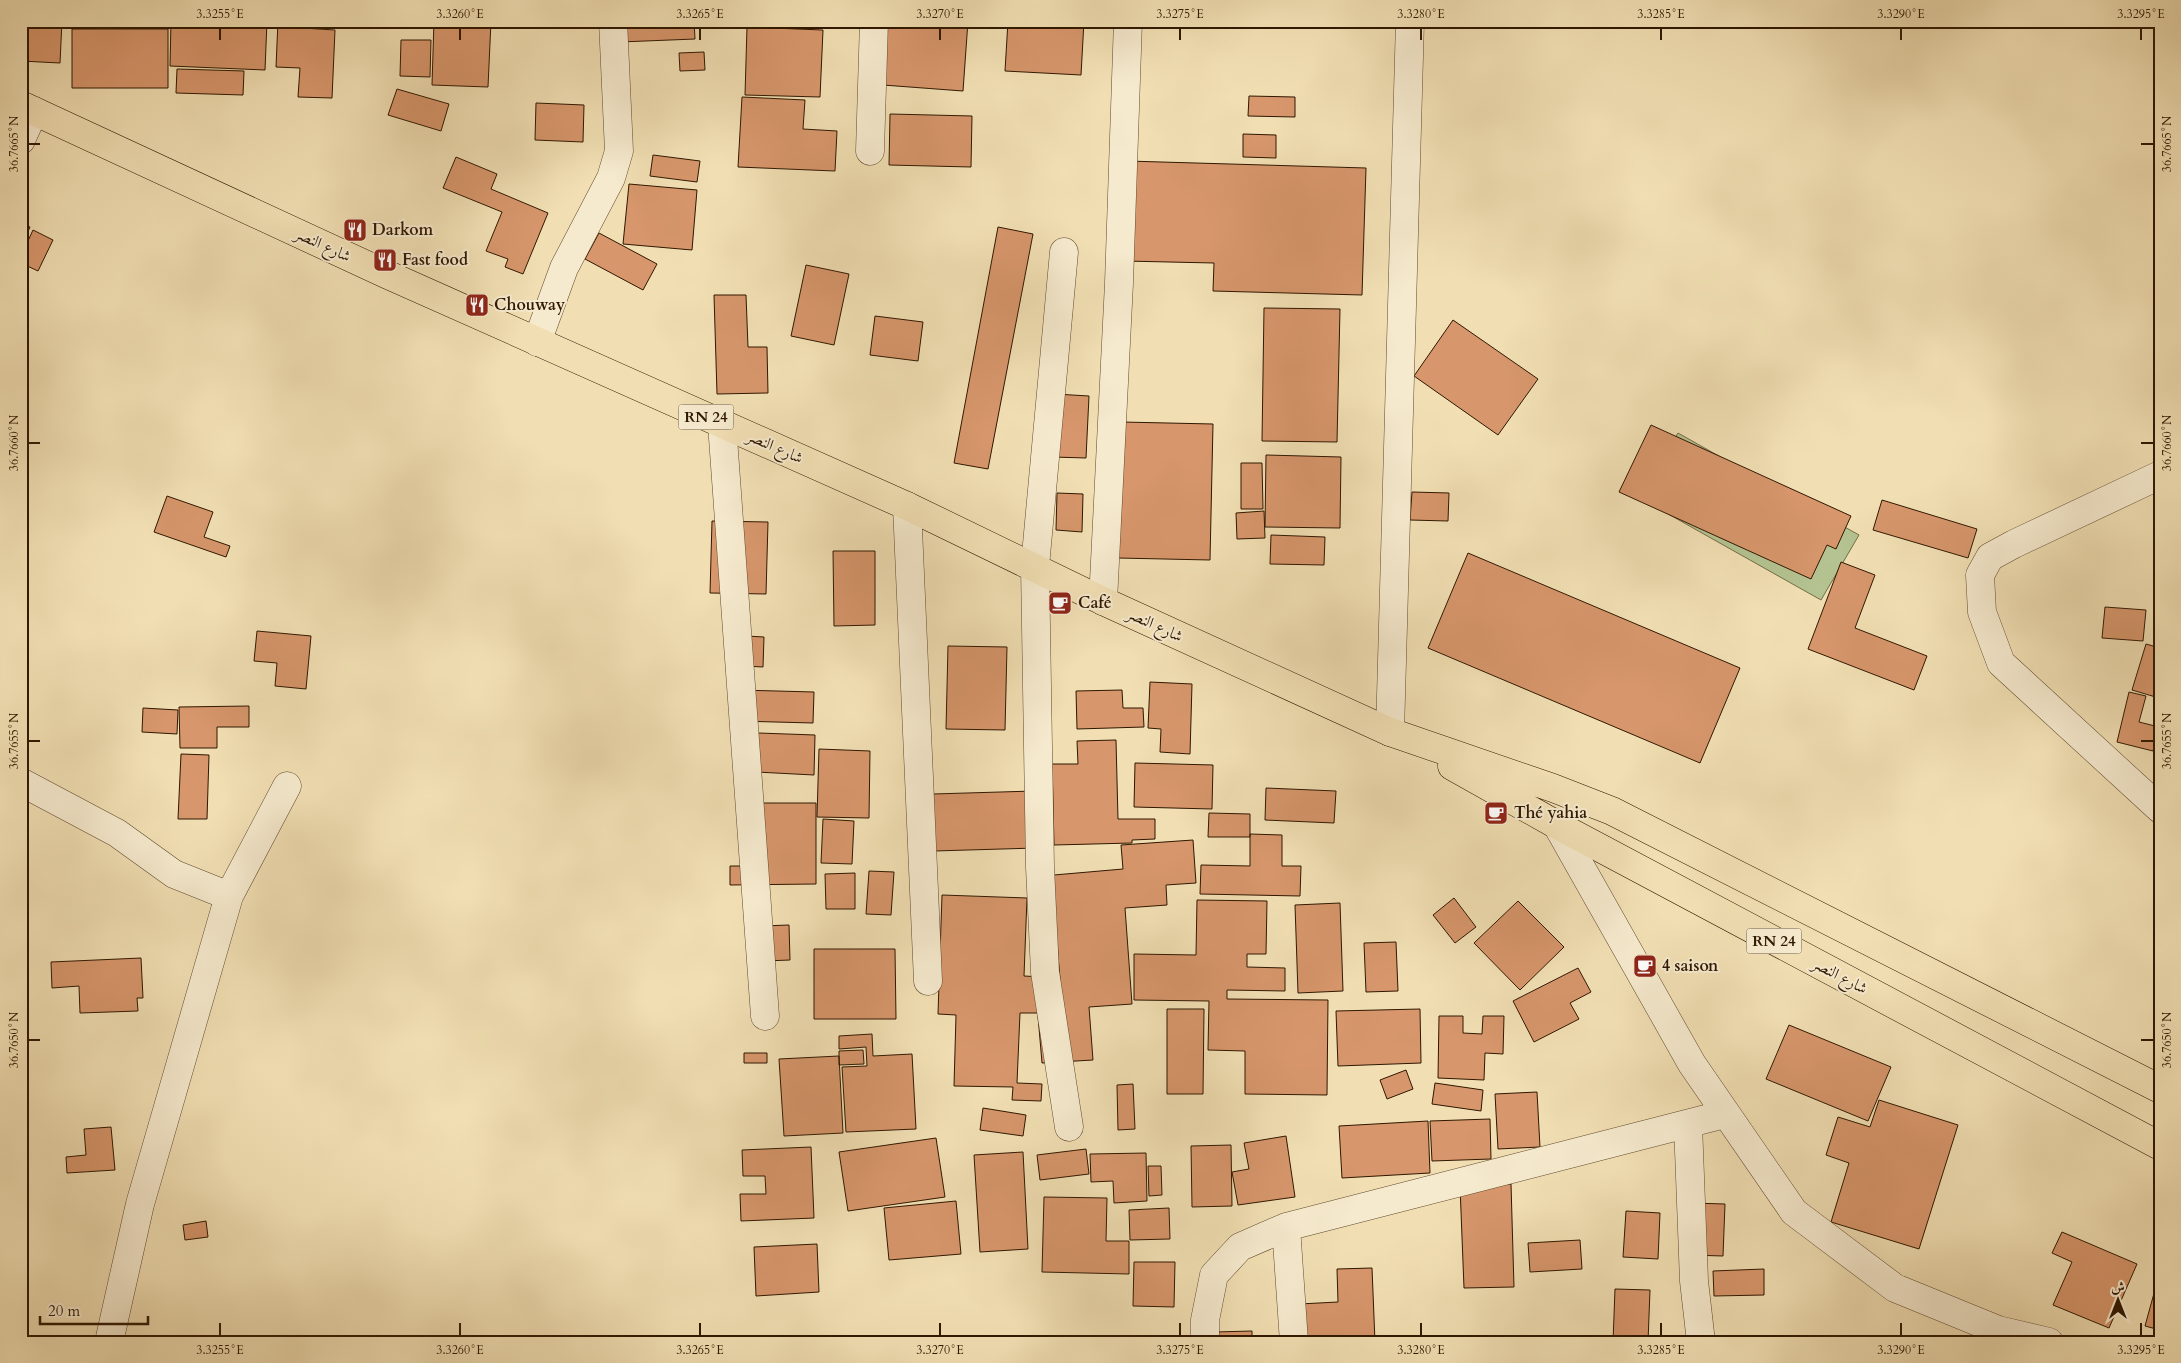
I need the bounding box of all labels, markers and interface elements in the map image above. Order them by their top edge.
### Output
text: 3.3255°E [196,6,244,22]
text: 3.3260°E [436,6,484,22]
text: 3.3265°E [676,6,724,22]
text: 3.3270°E [916,6,964,22]
text: 3.3275°E [1156,6,1204,22]
text: 3.3280°E [1397,6,1445,22]
text: 3.3285°E [1637,6,1685,22]
text: 3.3290°E [1877,6,1925,22]
text: 3.3295°E [2117,6,2165,22]
text: 36.7665°N [6,115,22,172]
text: 36.7665°N [2159,115,2175,172]
restaurant icon: Darkom [342,217,368,243]
place label: Darkom [372,219,434,241]
street label: شارع النصر [289,222,355,269]
restaurant icon: Fast food [372,247,398,273]
place label: Fast food [402,249,468,271]
restaurant icon: Chouway [464,292,490,318]
place label: Chouway [494,294,565,316]
road number: RN 24 [678,404,734,430]
text: 36.7660°N [6,414,22,471]
text: 36.7660°N [2159,414,2175,471]
street label: شارع النصر [741,424,807,471]
cafe icon: Café [1047,590,1073,616]
place label: Café [1078,592,1112,614]
street label: شارع النصر [1121,602,1187,649]
text: 36.7655°N [6,712,22,769]
text: 36.7655°N [2159,712,2175,769]
cafe icon: Thé yahia [1483,800,1509,826]
place label: Thé yahia [1514,802,1587,824]
road number: RN 24 [1746,928,1802,954]
street label: شارع النصر [1806,951,1871,1001]
cafe icon: 4 saison [1632,953,1658,979]
place label: 4 saison [1662,955,1719,977]
text: 36.7650°N [6,1011,22,1068]
text: 36.7650°N [2159,1011,2175,1068]
north arrow [2094,1276,2144,1326]
text: ش [2111,1278,2125,1297]
scale bar [40,1293,148,1325]
text: 20 m [48,1301,80,1321]
text: 3.3255°E [196,1342,244,1358]
text: 3.3260°E [436,1342,484,1358]
text: 3.3265°E [676,1342,724,1358]
text: 3.3270°E [916,1342,964,1358]
text: 3.3275°E [1156,1342,1204,1358]
text: 3.3280°E [1397,1342,1445,1358]
text: 3.3285°E [1637,1342,1685,1358]
text: 3.3290°E [1877,1342,1925,1358]
text: 3.3295°E [2117,1342,2165,1358]

